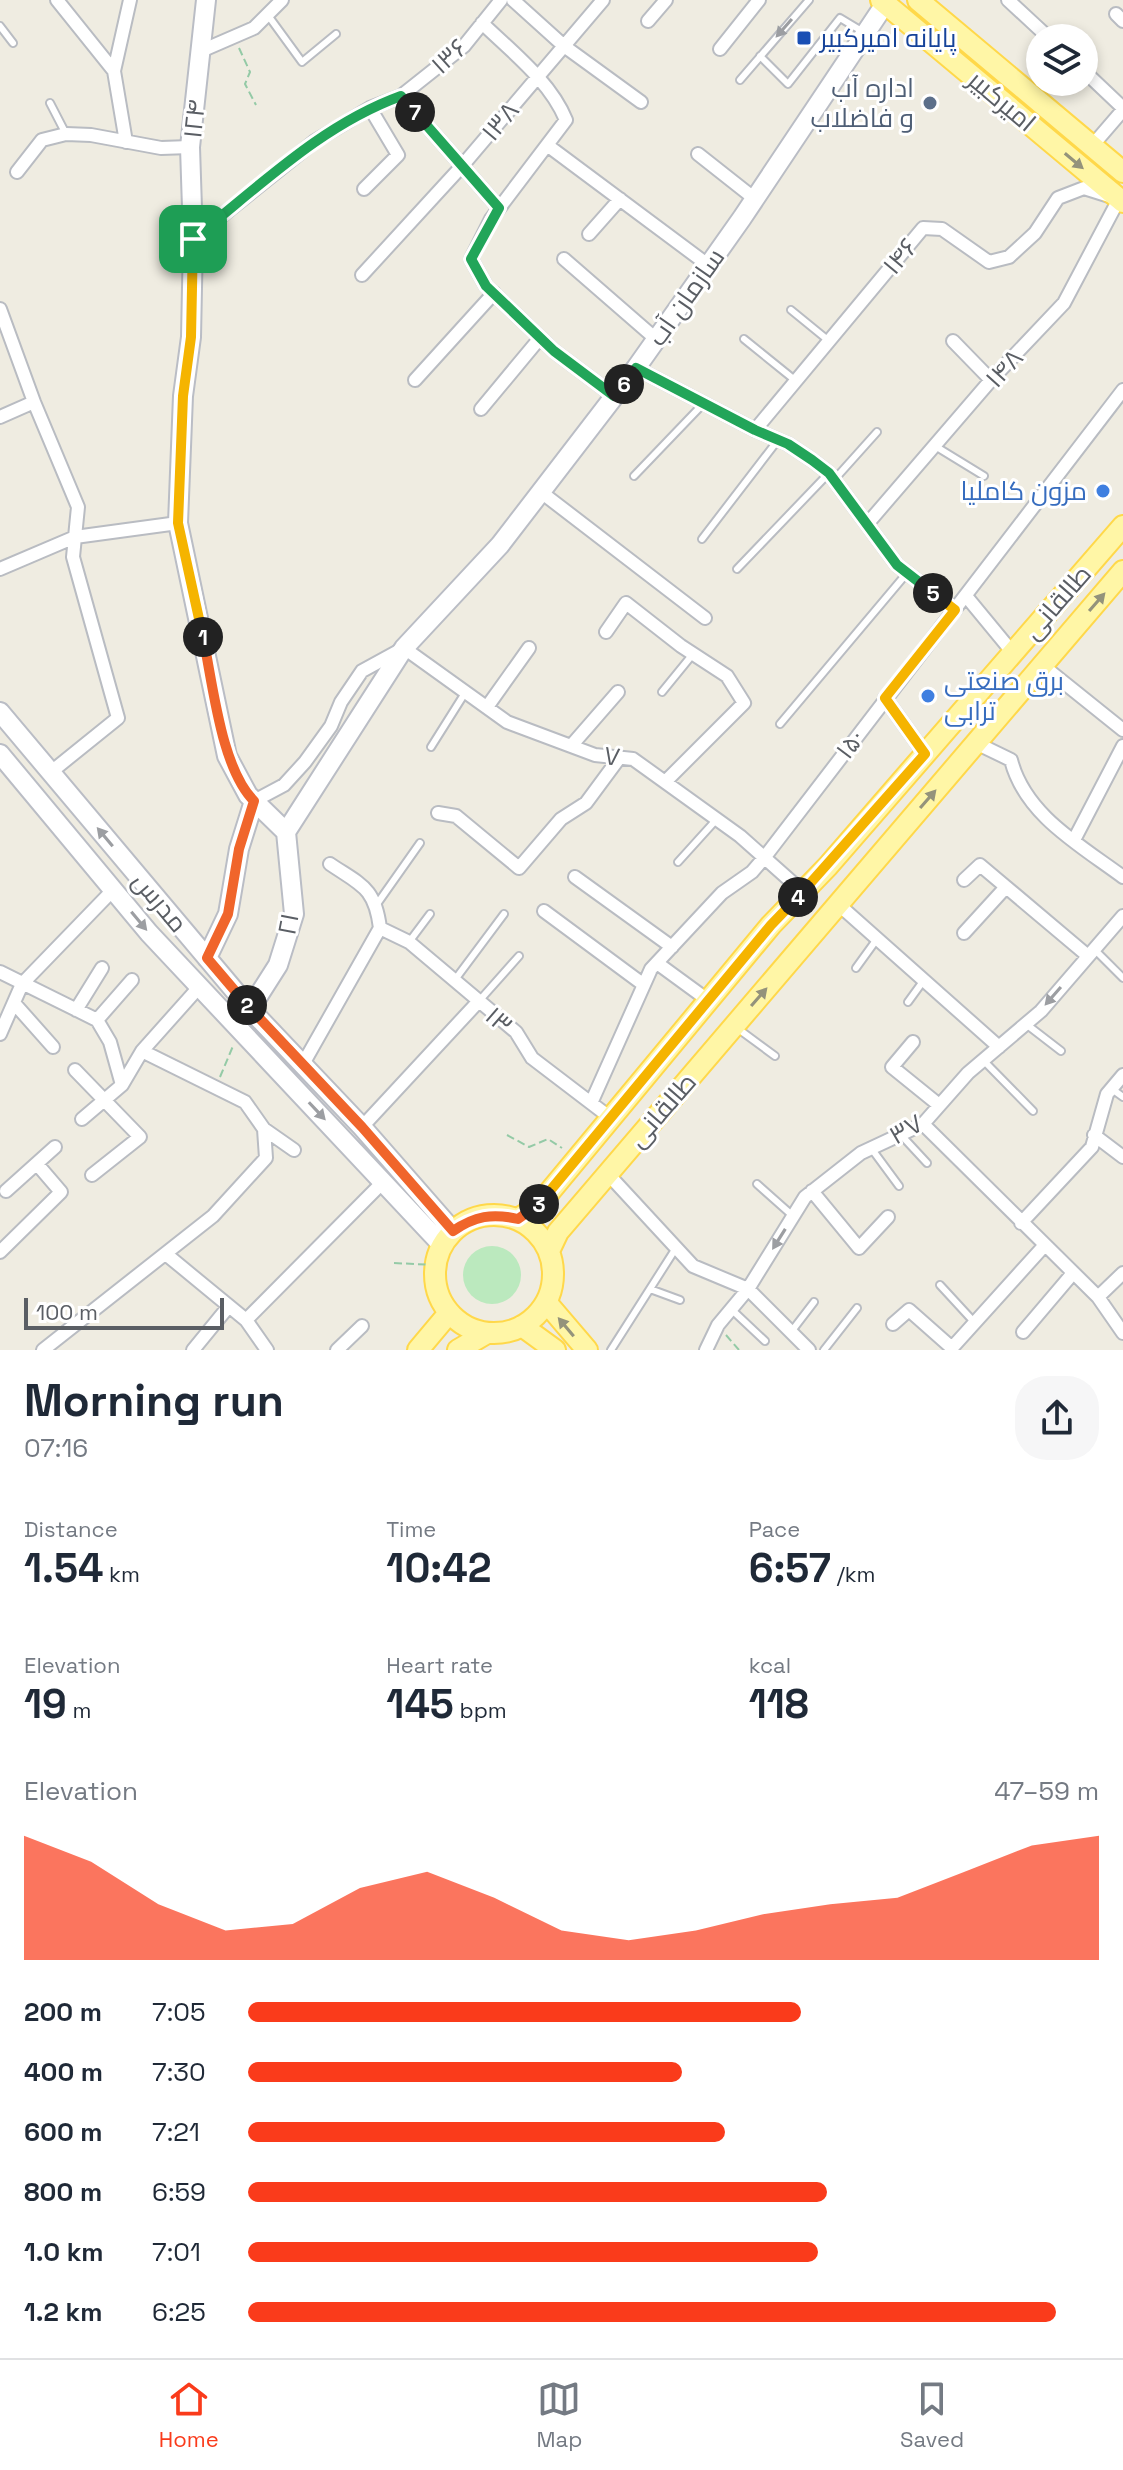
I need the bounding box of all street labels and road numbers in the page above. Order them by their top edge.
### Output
street label: ۱۳۶ [423,31,475,81]
street label: امیرکبیر [959,61,1043,139]
street label: ۱۳۸ [474,94,526,148]
street label: ۱۲۴ [175,98,213,140]
street label: ۱۴۶ [875,231,925,281]
street label: سازمان آب [640,241,732,353]
street label: ۱۴۸ [977,341,1031,395]
street label: طالقانی [1015,558,1099,646]
street label: ۱۵۰ [828,722,872,766]
street label: ۷ [602,738,622,774]
street label: مدرس [125,865,195,939]
street label: ۲۱ [269,910,307,938]
street label: ۱۳ [478,999,520,1041]
street label: طالقانی [620,1066,704,1154]
street label: ۳۷ [883,1106,929,1152]

